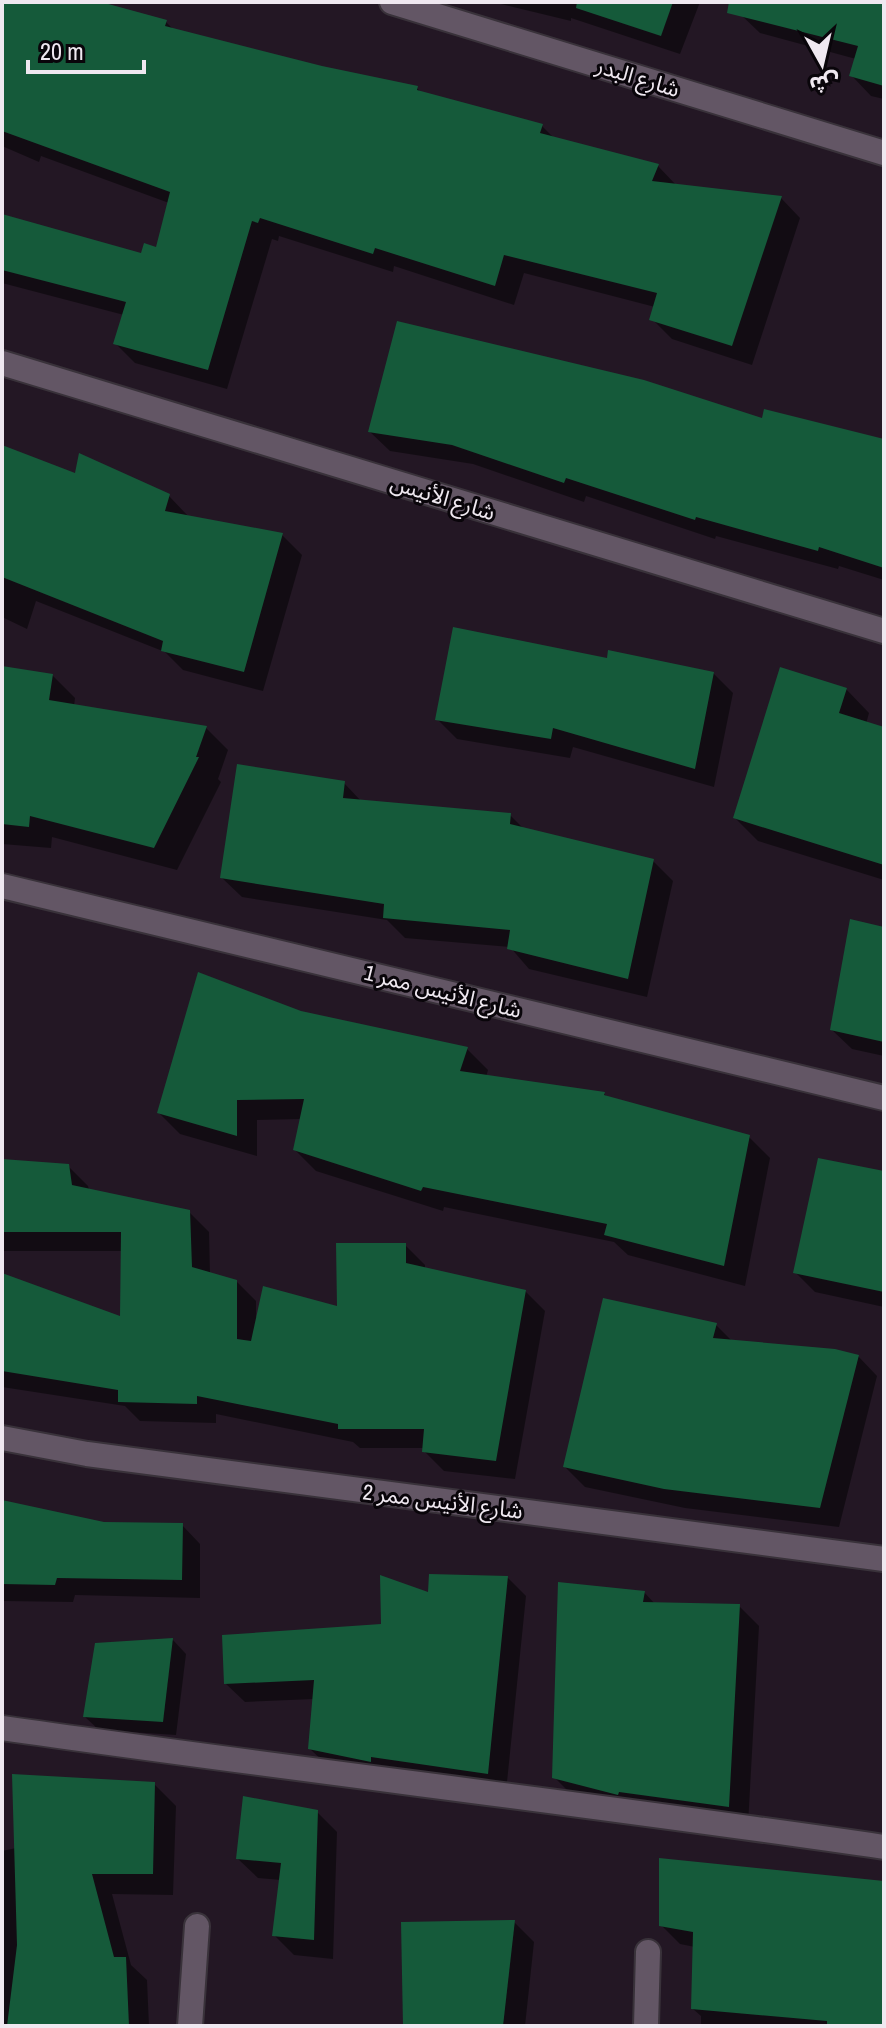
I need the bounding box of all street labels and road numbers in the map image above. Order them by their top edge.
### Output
street label: شارع البدر [591,50,684,106]
street label: شارع الأنيس [386,467,499,529]
street label: شارع الأنيس ممر 1 [361,957,525,1027]
street label: شارع الأنيس ممر 2 [361,1476,525,1528]

